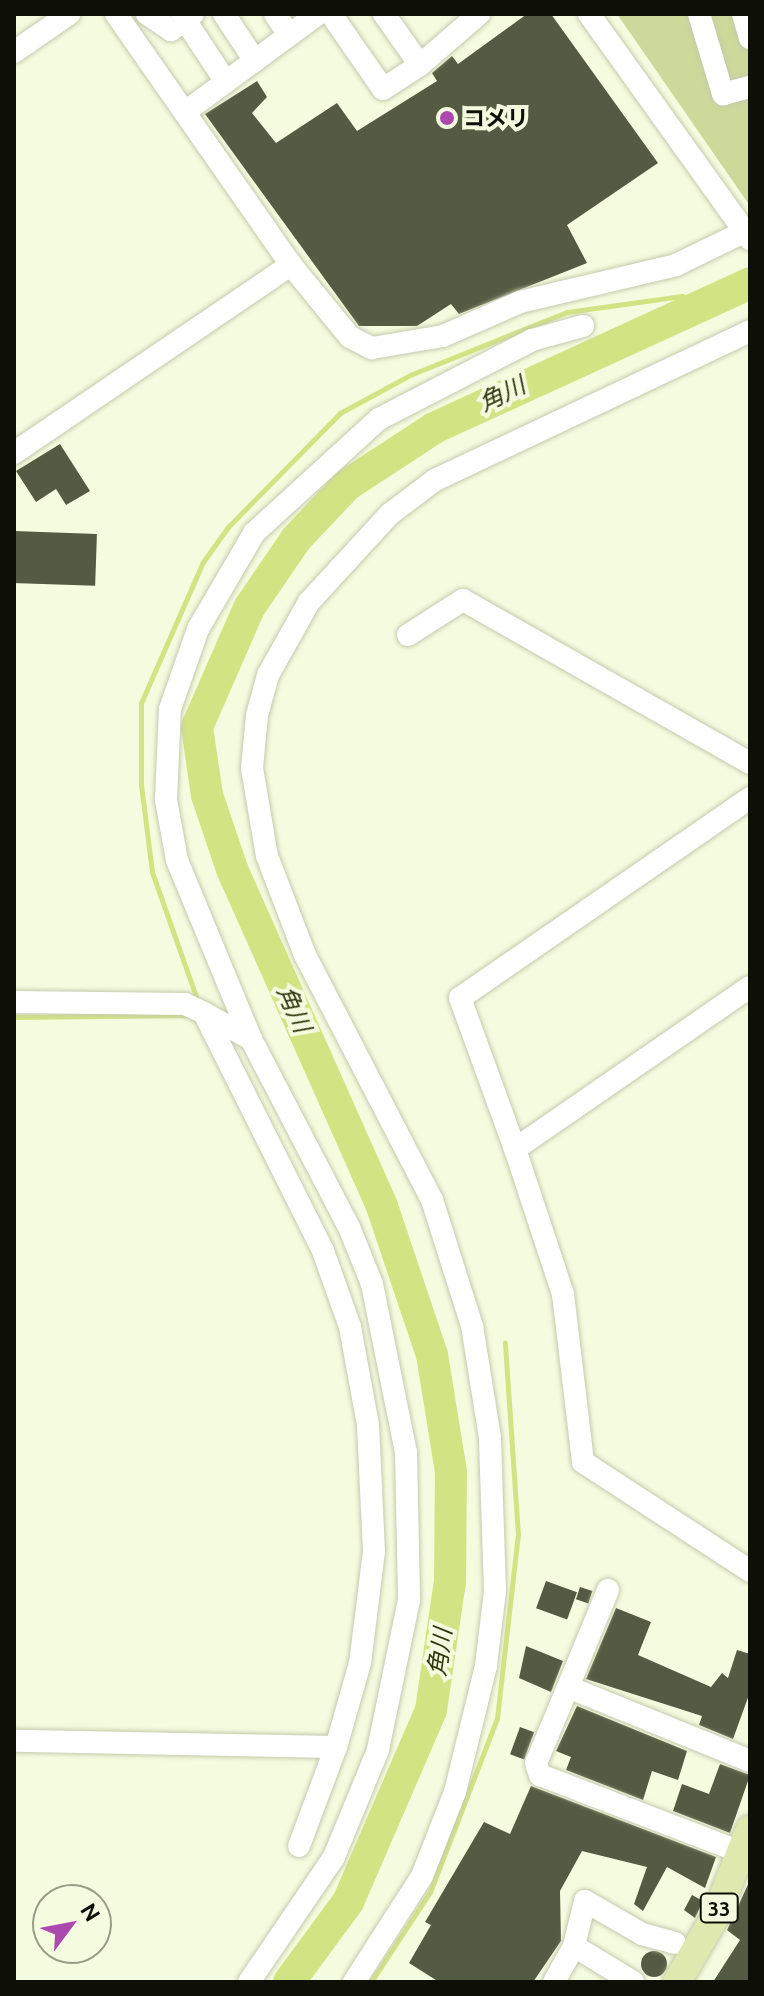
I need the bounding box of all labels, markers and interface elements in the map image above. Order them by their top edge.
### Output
place label: コメリ [463,105,529,131]
marker: コメリ [438,109,456,127]
water label: 角川 [474,371,530,417]
water label: 角川 [271,981,317,1037]
water label: 角川 [422,1626,458,1678]
north arrow [32,1884,112,1964]
road number: 33 [699,1892,739,1924]
text: N [76,1898,106,1926]

